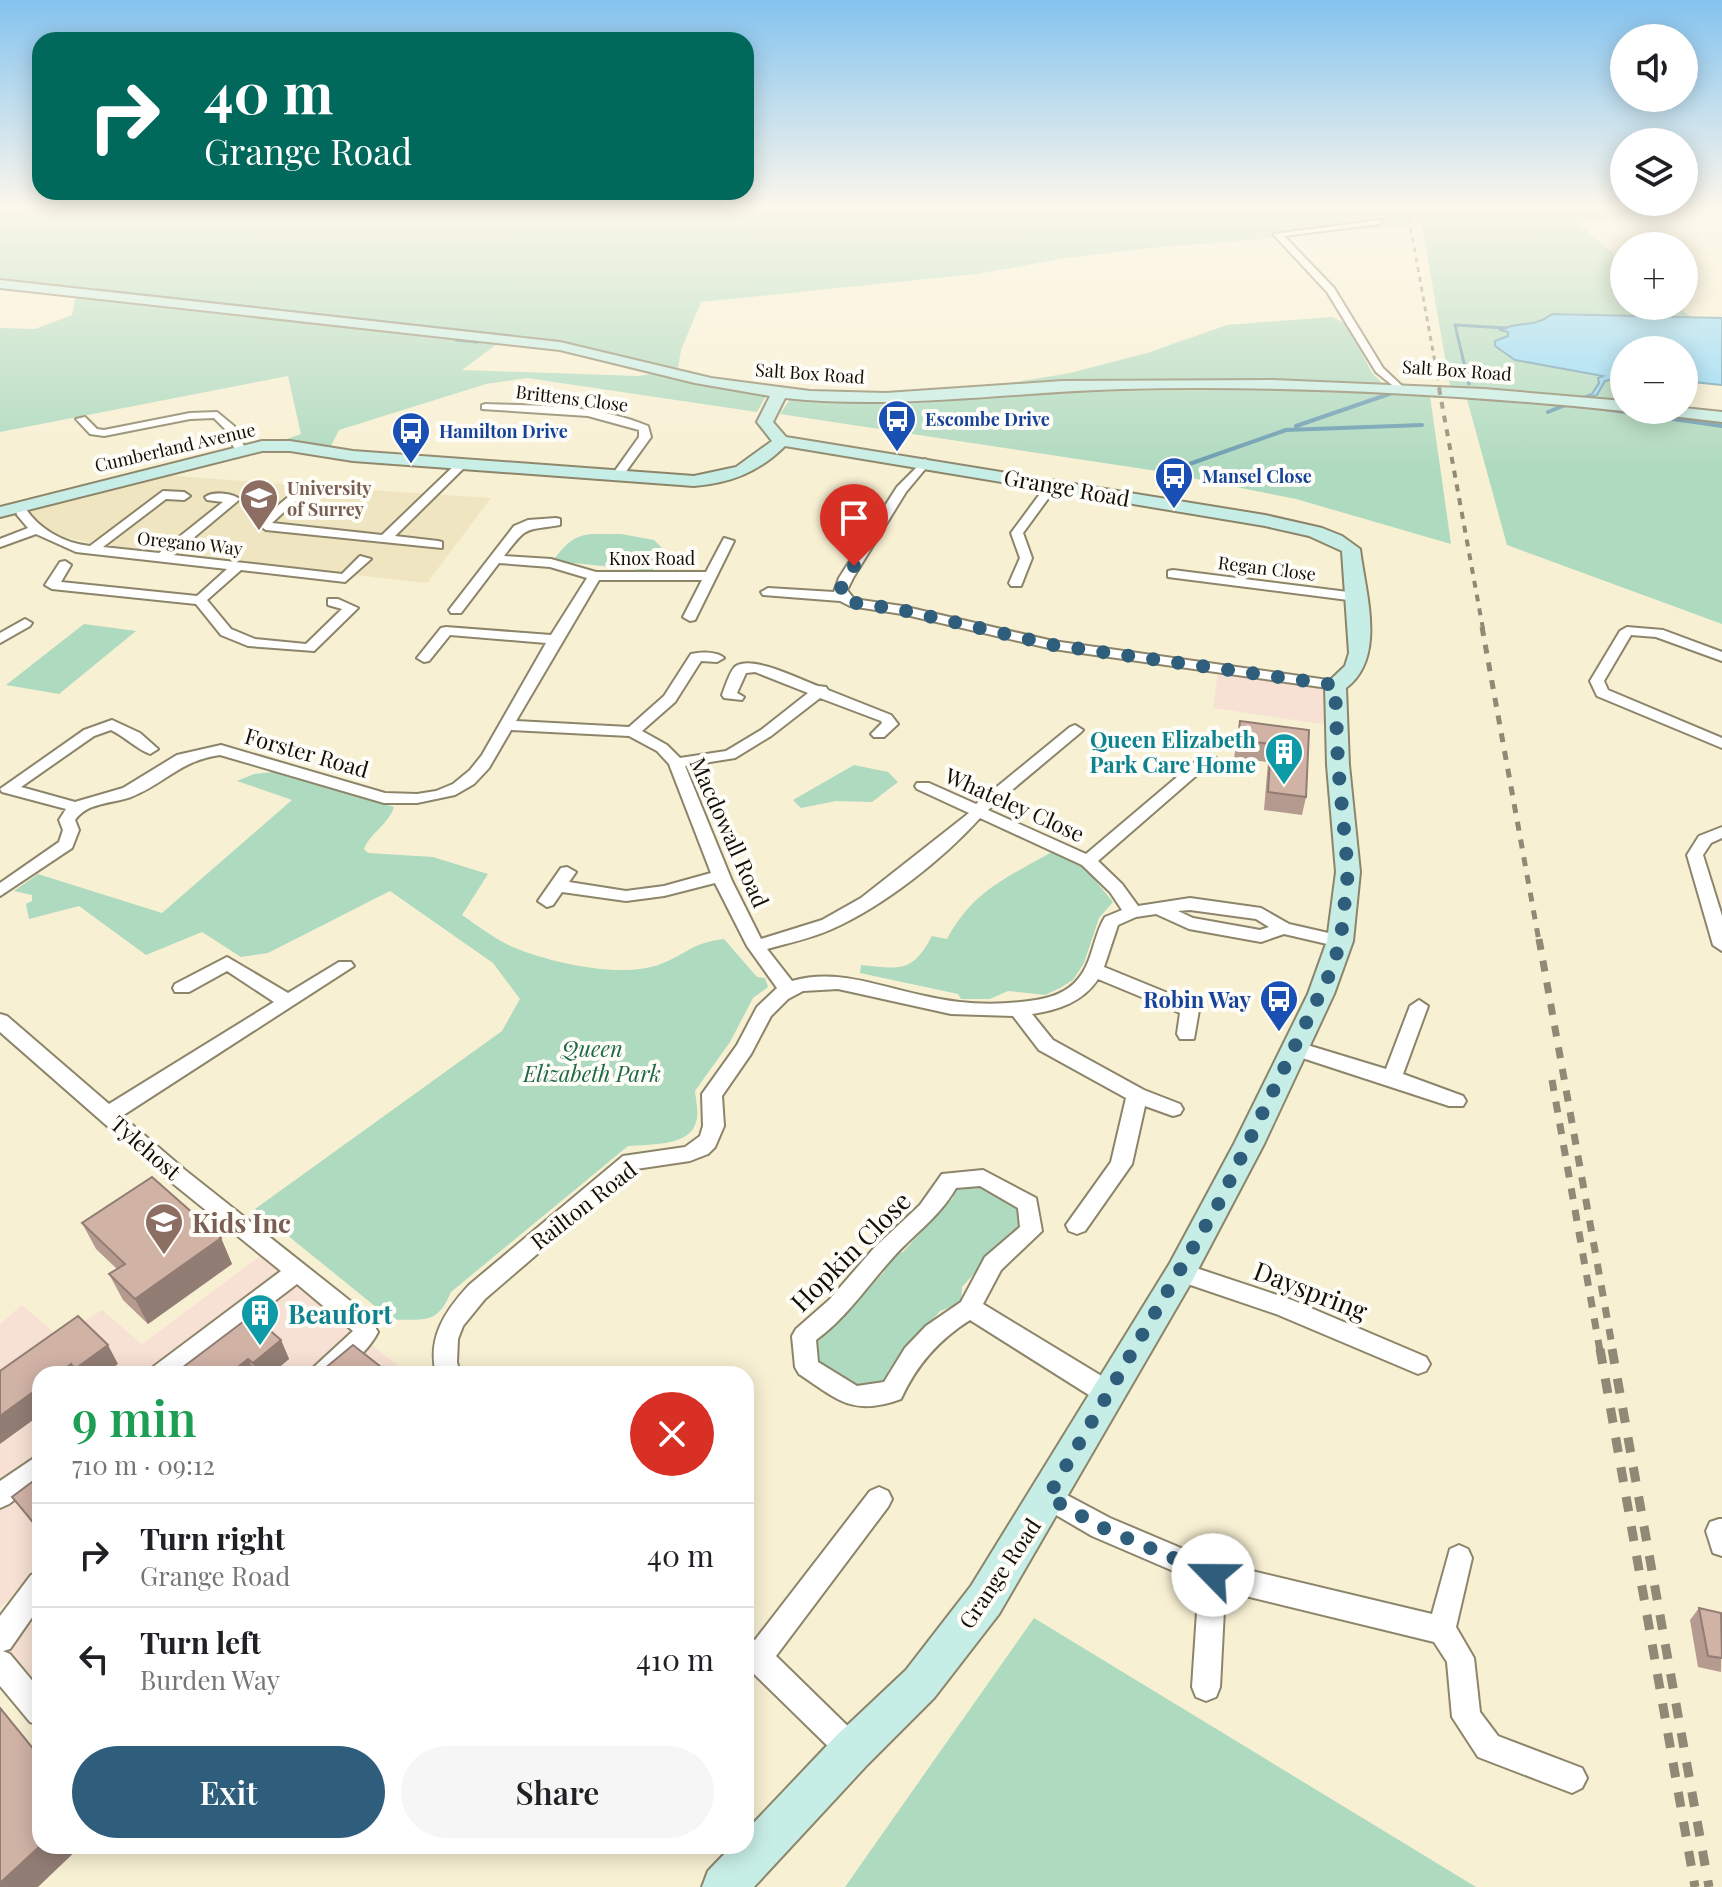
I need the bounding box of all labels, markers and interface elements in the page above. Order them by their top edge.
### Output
map controls [1610,24,1698,424]
button: sound [1610,24,1698,112]
text: 40 m [204,54,333,129]
icon: right [72,64,176,168]
text: Grange Road [204,126,412,174]
button: layers [1610,128,1698,216]
button: + [1610,232,1698,320]
button: − [1610,336,1698,424]
street label: Salt Box Road [1401,354,1513,386]
street label: Salt Box Road [754,357,866,389]
street label: Brittens Close [514,379,630,417]
bus stop icon: Escombe Drive [876,398,918,453]
place label: Escombe Drive [925,407,1050,431]
bus stop icon: Hamilton Drive [390,410,432,465]
street label: Cumberland Avenue [92,417,258,477]
place label: Hamilton Drive [439,419,568,443]
bus stop icon: Mansel Close [1153,455,1195,510]
street label: Grange Road [1002,461,1132,513]
place label: Mansel Close [1202,464,1312,488]
place label: University of Surrey [287,476,372,521]
school or university icon: University of Surrey [238,477,280,532]
pin [820,484,888,566]
icon: arrive [832,496,876,540]
street label: Oregano Way [136,526,244,560]
street label: Knox Road [609,546,696,570]
street label: Regan Close [1217,550,1317,586]
street label: Forster Road [242,720,373,784]
place label: Queen Elizabeth Park Care Home [1089,724,1257,779]
building icon: Queen Elizabeth Park Care Home [1263,731,1305,786]
street label: Macdowall Road [684,752,777,912]
street label: Whateley Close [940,759,1090,848]
bus stop icon: Robin Way [1258,978,1300,1033]
place label: Robin Way [1143,984,1252,1014]
park label: Queen Elizabeth Park [522,1033,661,1088]
street label: Tylehost [104,1108,188,1187]
street label: Railton Road [524,1154,642,1256]
street label: Hopkin Close [782,1183,918,1319]
school or university icon: Kids Inc [143,1201,185,1256]
place label: Kids Inc [192,1205,291,1240]
street label: Dayspring [1249,1252,1373,1328]
building icon: Beaufort [239,1292,281,1347]
place label: Beaufort [288,1296,393,1331]
text: 9 min [72,1385,196,1449]
button: close [630,1392,714,1476]
text: 710 m · 09:12 [72,1447,215,1482]
street label: Grange Road [951,1512,1047,1634]
text: Turn right [140,1518,285,1558]
icon: right [72,1533,116,1577]
position arrow [1171,1533,1255,1617]
text: 40 m [647,1535,714,1575]
text: Grange Road [140,1558,290,1593]
text: Turn left [140,1622,261,1662]
icon: left [72,1637,116,1681]
text: 410 m [636,1639,714,1679]
text: Burden Way [140,1662,280,1697]
button: Exit [72,1746,385,1838]
button: Share [401,1746,714,1838]

